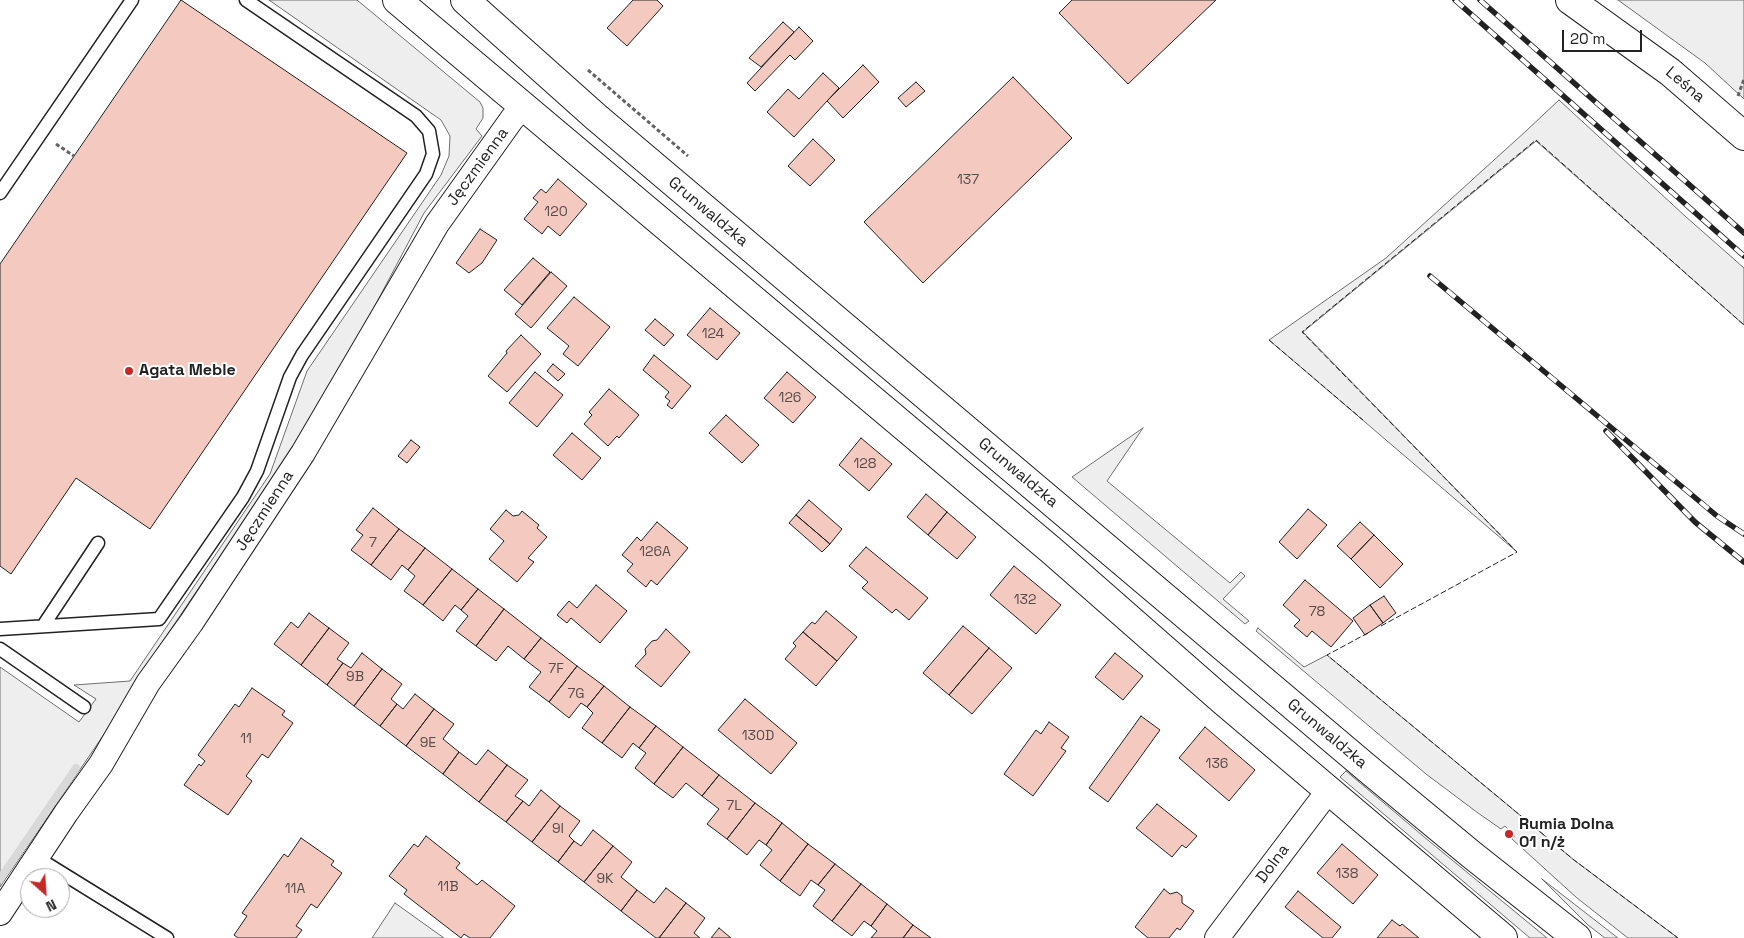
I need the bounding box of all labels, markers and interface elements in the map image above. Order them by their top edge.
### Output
scale bar [1564,20,1644,52]
text: 20 m [1570,29,1605,48]
street label: Leśna [1661,63,1709,107]
street label: Jęczmienna [443,124,513,210]
house number: 137 [957,172,979,188]
street label: Grunwaldzka [664,173,752,251]
house number: 120 [544,204,568,220]
house number: 124 [702,326,724,342]
place label: Agata Meble [139,361,236,381]
marker: Agata Meble [123,365,135,377]
house number: 126 [779,390,801,406]
street label: Grunwaldzka [974,434,1062,512]
house number: 128 [853,456,877,472]
street label: Jęczmienna [232,467,298,555]
house number: 7 [369,535,377,551]
house number: 126A [639,544,671,560]
house number: 132 [1014,592,1036,608]
house number: 78 [1309,604,1325,620]
house number: 7F [548,661,564,677]
house number: 9B [346,669,364,685]
house number: 7G [567,686,585,702]
street label: Grunwaldzka [1283,695,1371,773]
house number: 130D [742,728,774,744]
house number: 11 [240,731,252,747]
house number: 9E [420,735,436,751]
house number: 136 [1206,756,1228,772]
house number: 7L [726,798,742,814]
place label: Rumia Dolna 01 n/ż [1519,815,1614,853]
house number: 9I [552,821,564,837]
marker: Rumia Dolna 01 n/ż [1503,828,1515,840]
street label: Dolna [1252,841,1294,887]
house number: 138 [1335,866,1359,882]
north arrow [20,868,70,918]
house number: 9K [596,871,614,887]
house number: 11B [438,879,458,895]
house number: 11A [285,881,305,897]
text: N [43,895,59,916]

